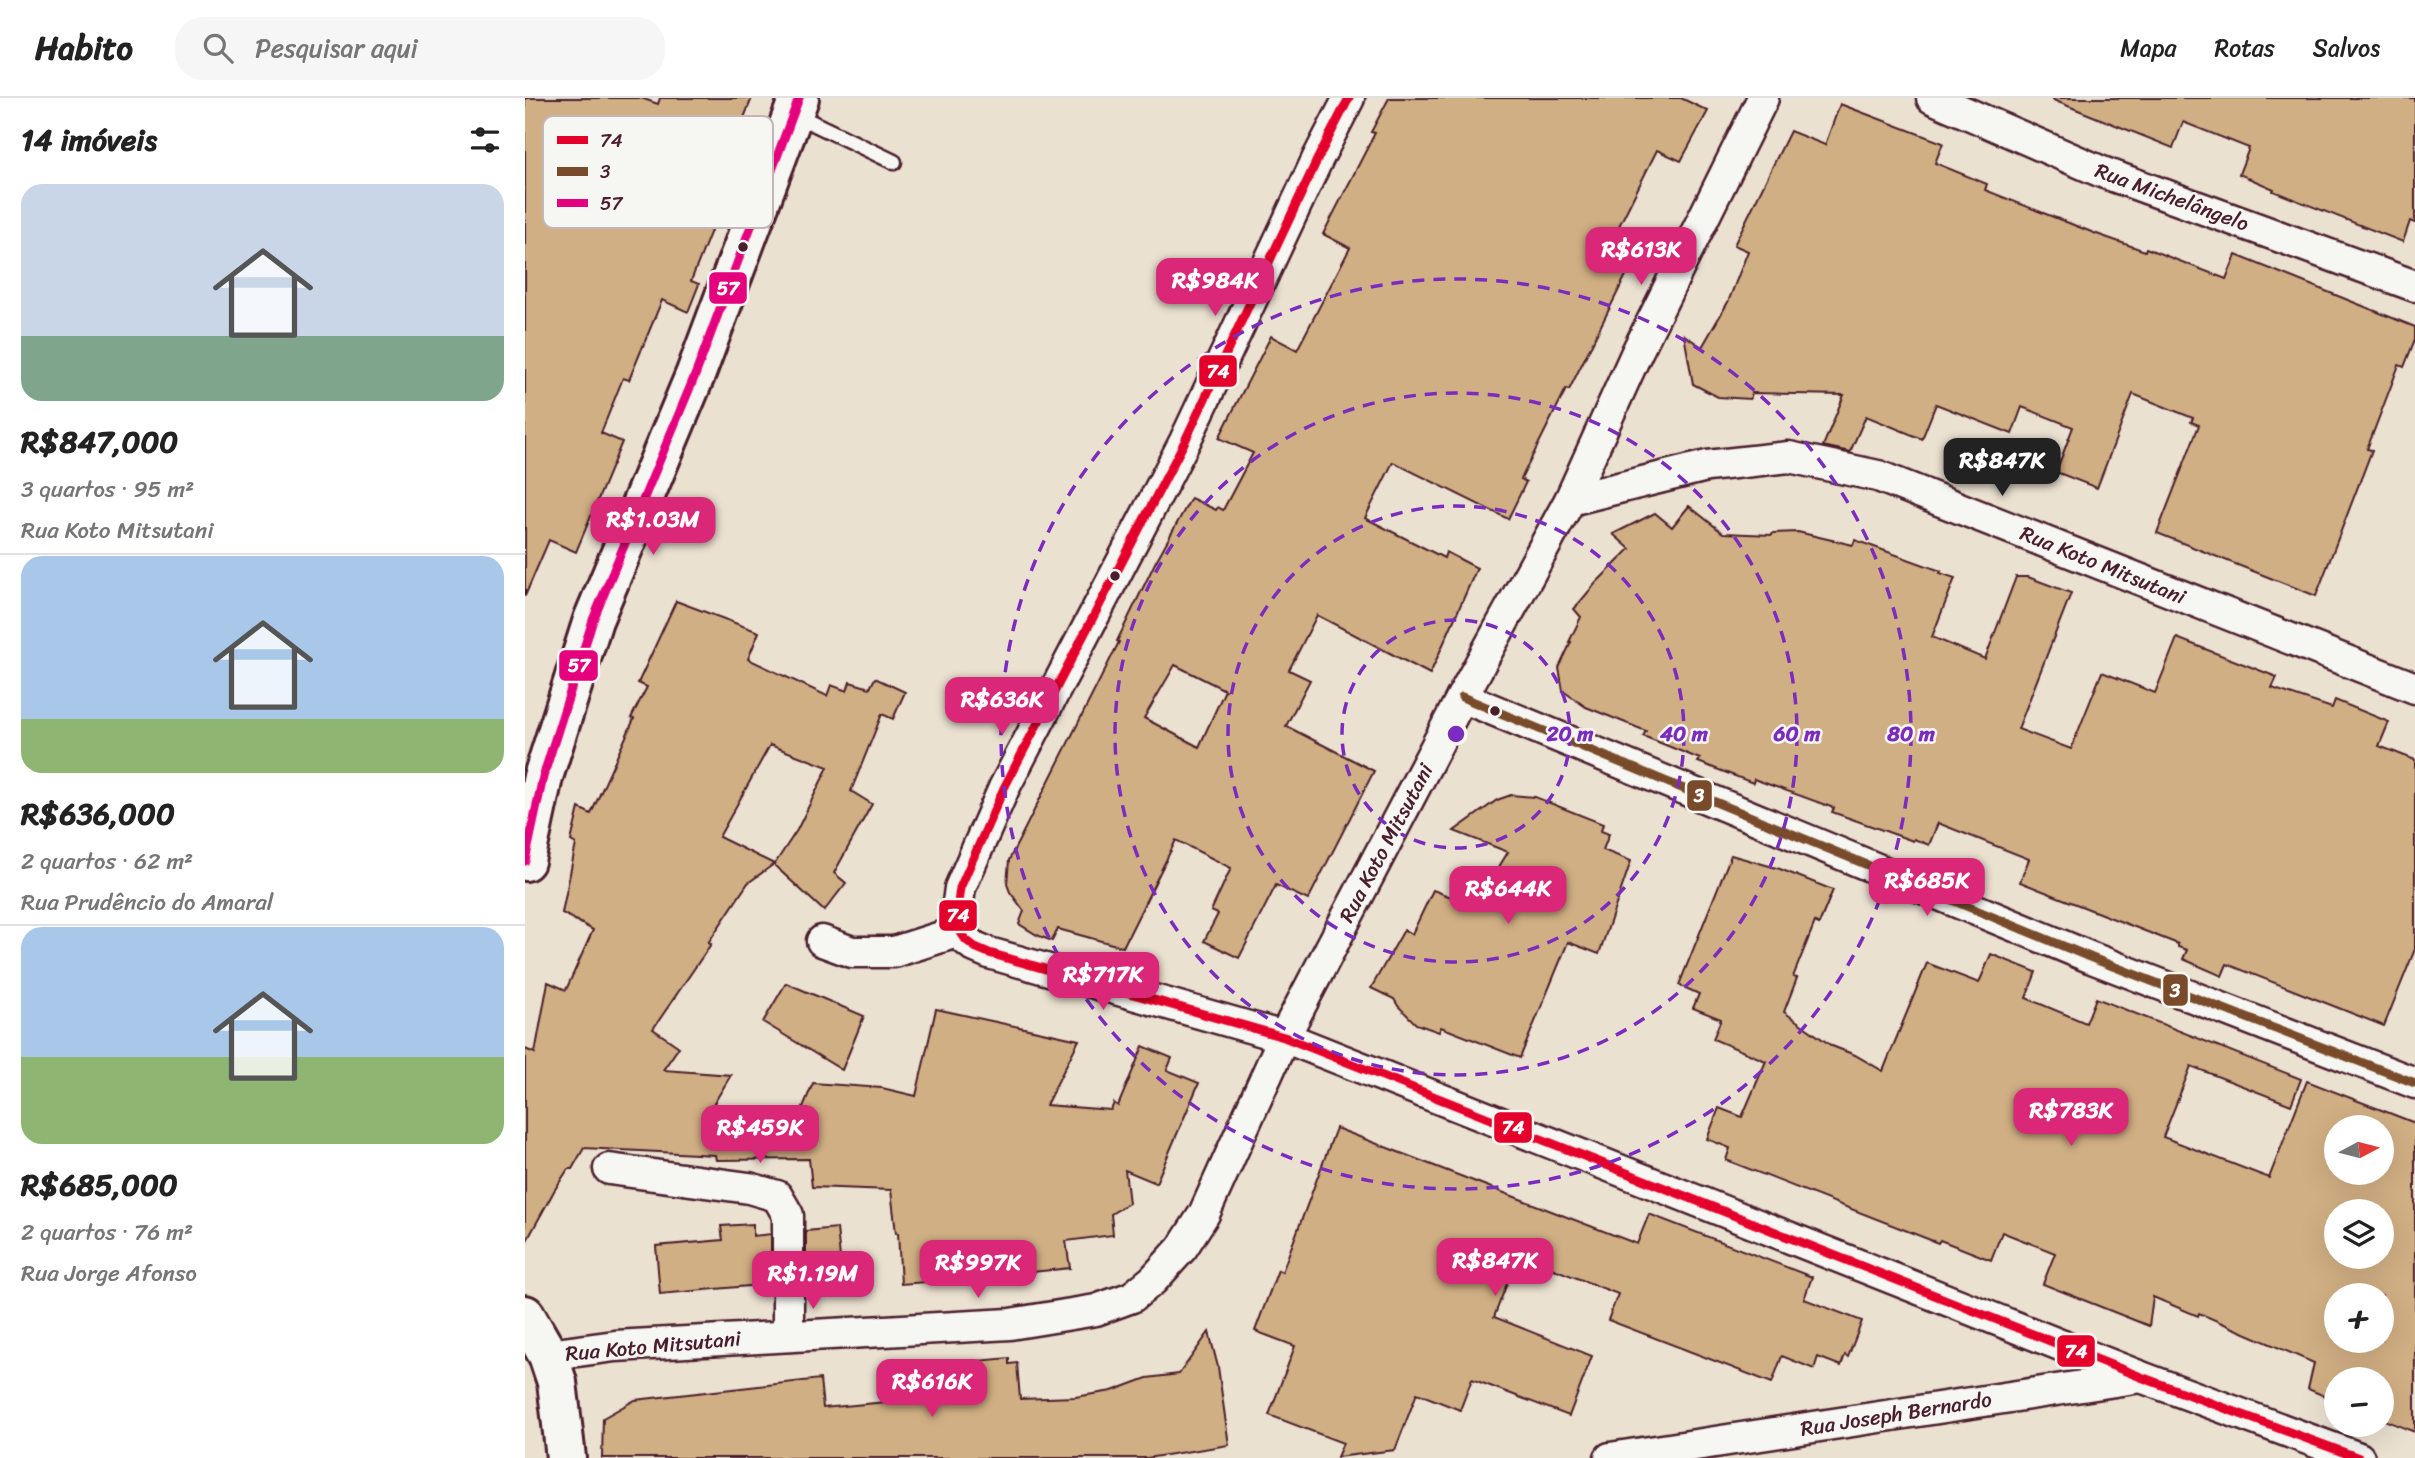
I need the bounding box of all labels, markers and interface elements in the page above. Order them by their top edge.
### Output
search box [175,17,665,80]
text: Habito [35,19,133,77]
text: Pesquisar aqui [255,25,418,71]
text: Mapa [2120,27,2177,69]
text: Rotas [2215,27,2275,69]
text: Salvos [2313,27,2380,69]
icon: search [199,29,237,67]
text: 14 imóveis [21,113,157,167]
legend [543,116,773,228]
icon: filters [466,121,504,159]
text: 74 [600,124,623,157]
street label: Rua Michelângelo [2090,151,2254,243]
text: 3 [600,155,611,188]
text: 57 [600,187,624,220]
pin: R$613K [1584,228,1698,287]
text: R$613K [1602,229,1680,270]
icon: home [200,230,326,356]
unlabelled marker [736,240,750,254]
pin: R$984K [1158,258,1272,318]
text: R$984K [1172,260,1258,301]
line badge: 57 [708,271,748,305]
text: 57 [717,272,741,305]
line badge: 74 [1198,354,1238,388]
text: 74 [1207,355,1229,388]
text: R$847,000 [21,415,178,469]
pin: R$847K [1945,438,2059,498]
text: R$847K [1960,440,2044,481]
text: 3 quartos · 95 m² [21,469,194,510]
pin: R$1.03M [588,498,718,557]
text: R$1.03M [606,499,700,540]
text: Rua Koto Mitsutani [21,510,214,551]
street label: Rua Koto Mitsutani [2014,514,2193,616]
unlabelled marker [1108,569,1122,583]
icon: home [200,602,326,728]
line badge: 57 [558,649,599,682]
text: 57 [568,649,592,682]
pin: R$636K [945,678,1059,737]
text: R$636K [961,679,1043,720]
unlabelled marker [1488,704,1502,718]
text: 20 m [1546,715,1594,753]
text: 40 m [1659,715,1709,753]
text: 60 m [1773,715,1821,753]
text: 80 m [1886,715,1936,753]
centre of rings [1444,722,1468,746]
street label: Rua Koto Mitsutani [1328,755,1445,930]
line badge: 3 [1686,779,1713,812]
text: 3 [1693,779,1705,812]
text: R$636,000 [21,787,175,841]
text: 2 quartos · 62 m² [21,841,193,882]
pin: R$685K [1870,858,1984,918]
text: R$685K [1885,860,1969,901]
pin: R$644K [1451,866,1565,926]
text: R$644K [1465,868,1551,909]
text: Rua Prudêncio do Amaral [21,882,273,923]
line badge: 74 [938,899,978,932]
text: 74 [947,899,969,932]
pin: R$717K [1046,953,1160,1012]
text: R$717K [1063,954,1143,995]
icon: home [200,973,326,1099]
line badge: 3 [2162,973,2189,1007]
text: 3 [2169,974,2181,1007]
pin: R$783K [2014,1088,2128,1148]
text: R$783K [2029,1090,2113,1131]
pin: R$459K [703,1105,817,1165]
text: R$459K [717,1107,803,1148]
line badge: 74 [1493,1111,1533,1144]
text: 74 [1502,1111,1524,1144]
north arrow [2324,1115,2394,1185]
map controls [2324,1115,2394,1437]
text: R$685,000 [21,1158,178,1212]
button: layers [2324,1199,2394,1269]
text: 2 quartos · 76 m² [21,1212,193,1253]
pin: R$847K [1438,1238,1552,1298]
pin: R$997K [921,1240,1035,1300]
text: R$847K [1453,1240,1537,1281]
text: R$997K [936,1242,1020,1283]
pin: R$1.19M [748,1252,878,1311]
text: Rua Jorge Afonso [21,1253,197,1294]
text: R$1.19M [768,1253,858,1294]
button: + [2324,1283,2394,1353]
street label: Rua Koto Mitsutani [564,1319,743,1373]
line badge: 74 [2056,1334,2096,1368]
text: 74 [2065,1335,2087,1368]
pin: R$616K [875,1360,989,1419]
text: R$616K [892,1361,972,1402]
button: − [2324,1367,2394,1437]
street label: Rua Joseph Bernardo [1798,1380,1995,1448]

